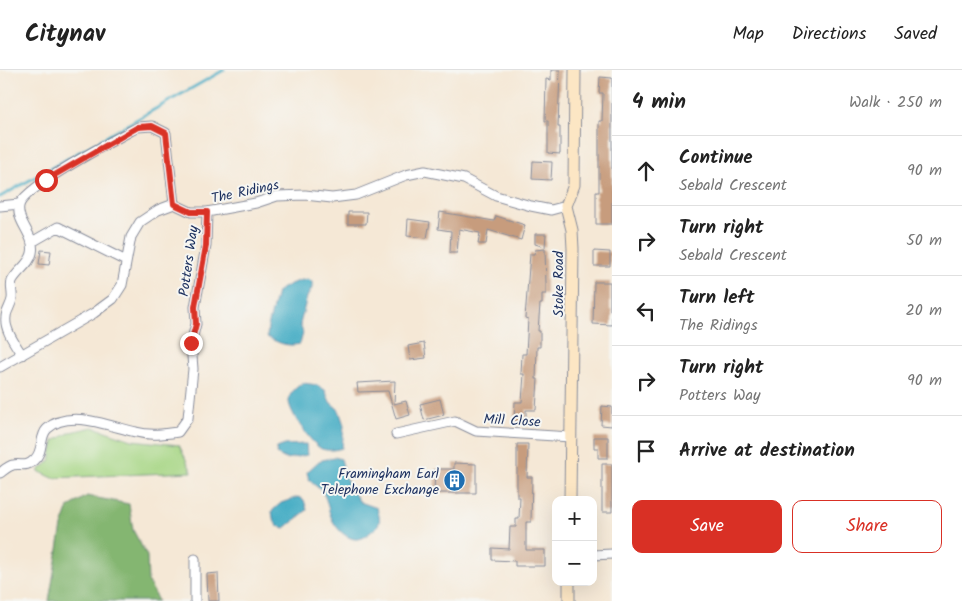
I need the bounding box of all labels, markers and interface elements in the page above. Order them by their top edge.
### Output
text: Citynav [25,15,105,54]
text: Map [732,20,764,49]
text: Directions [792,20,866,49]
text: Saved [894,20,937,49]
text: 4 min [632,86,686,119]
text: Walk · 250 m [849,90,942,115]
text: Continue [679,143,752,173]
icon: ahead [632,157,660,185]
text: 90 m [907,158,942,183]
route start [35,169,58,192]
text: Sebald Crescent [679,173,787,198]
street label: The Ridings [209,174,281,210]
text: Turn right [679,213,764,243]
street label: Potters Way [173,224,205,298]
icon: right [632,227,660,255]
text: 50 m [906,228,942,253]
text: Sebald Crescent [679,243,787,268]
street label: Stoke Road [548,250,570,317]
text: Turn left [679,283,754,313]
icon: left [632,297,660,325]
text: 20 m [906,298,942,323]
text: The Ridings [679,313,758,338]
route end [180,332,203,355]
text: Turn right [679,353,764,383]
icon: right [632,367,660,395]
text: 90 m [907,368,942,393]
text: Potters Way [679,383,761,408]
street label: Mill Close [483,409,542,434]
text: Arrive at destination [679,436,855,466]
icon: arrive [632,437,660,465]
place label: Framingham Earl Telephone Exchange [321,463,440,501]
building icon: Framingham Earl Telephone Exchange [443,469,467,493]
map controls [552,496,597,586]
button: + [552,496,597,541]
button: Save [632,500,782,553]
button: Share [792,500,942,553]
button: − [552,541,597,586]

